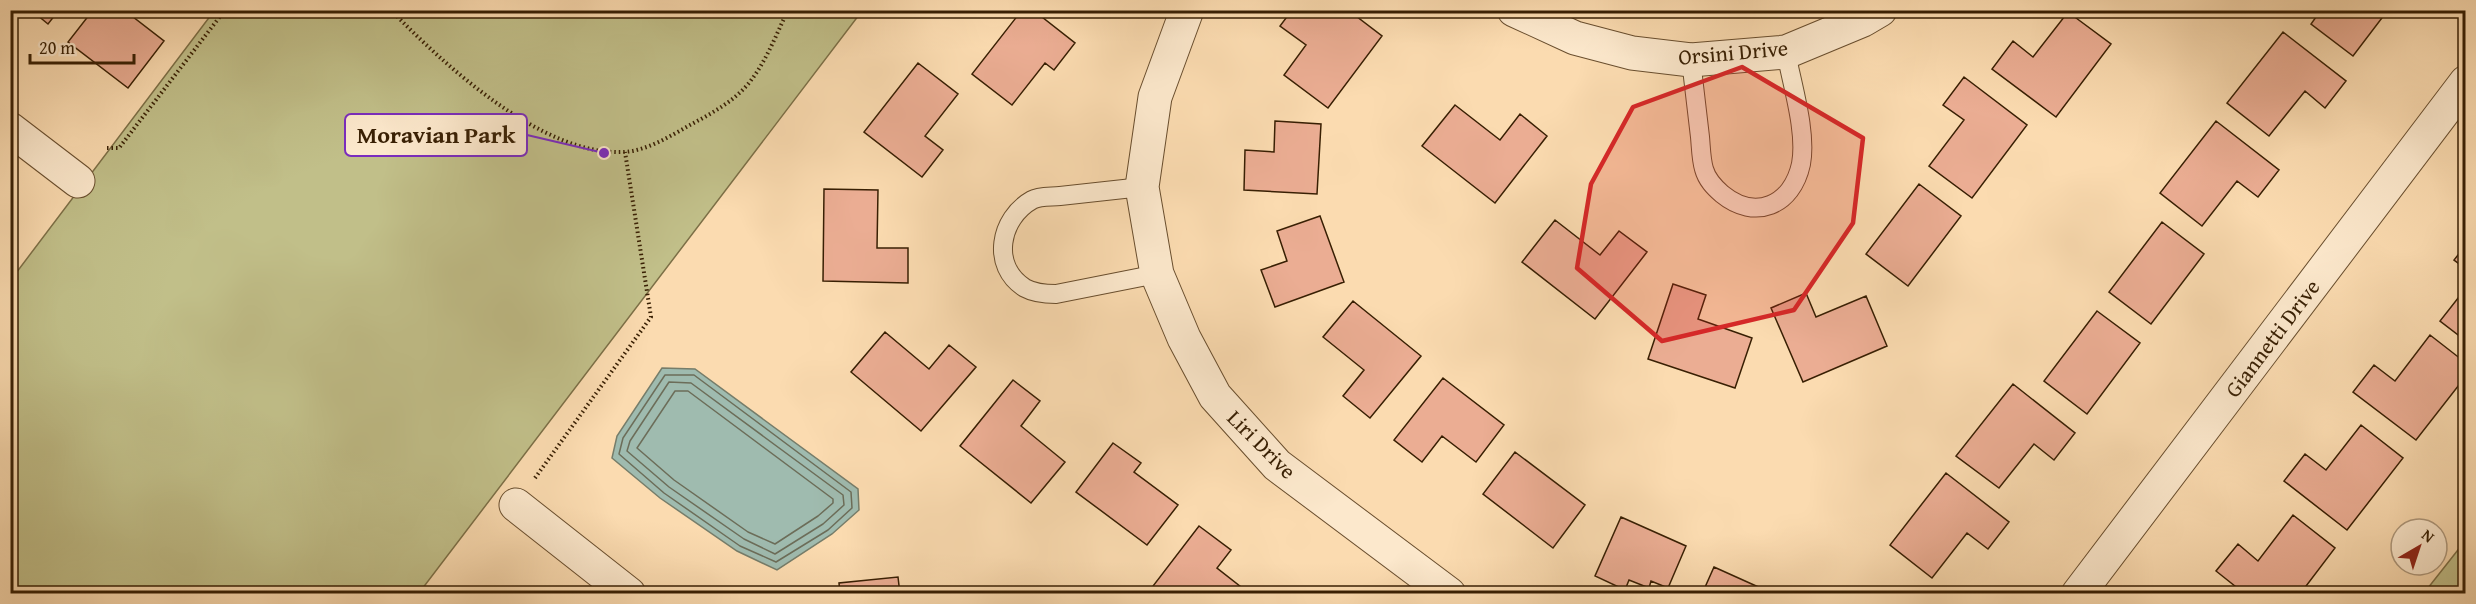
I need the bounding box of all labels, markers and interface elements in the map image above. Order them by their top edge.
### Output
scale bar [30,27,134,65]
street label: Orsini Drive [1677,31,1789,73]
text: 20 m [39,34,75,61]
callout: Moravian Park [345,114,527,156]
text: Moravian Park [357,117,516,152]
street label: Giannetti Drive [2217,272,2327,404]
street label: Liri Drive [1220,402,1304,486]
north arrow [2389,517,2449,577]
text: N [2417,523,2440,548]

